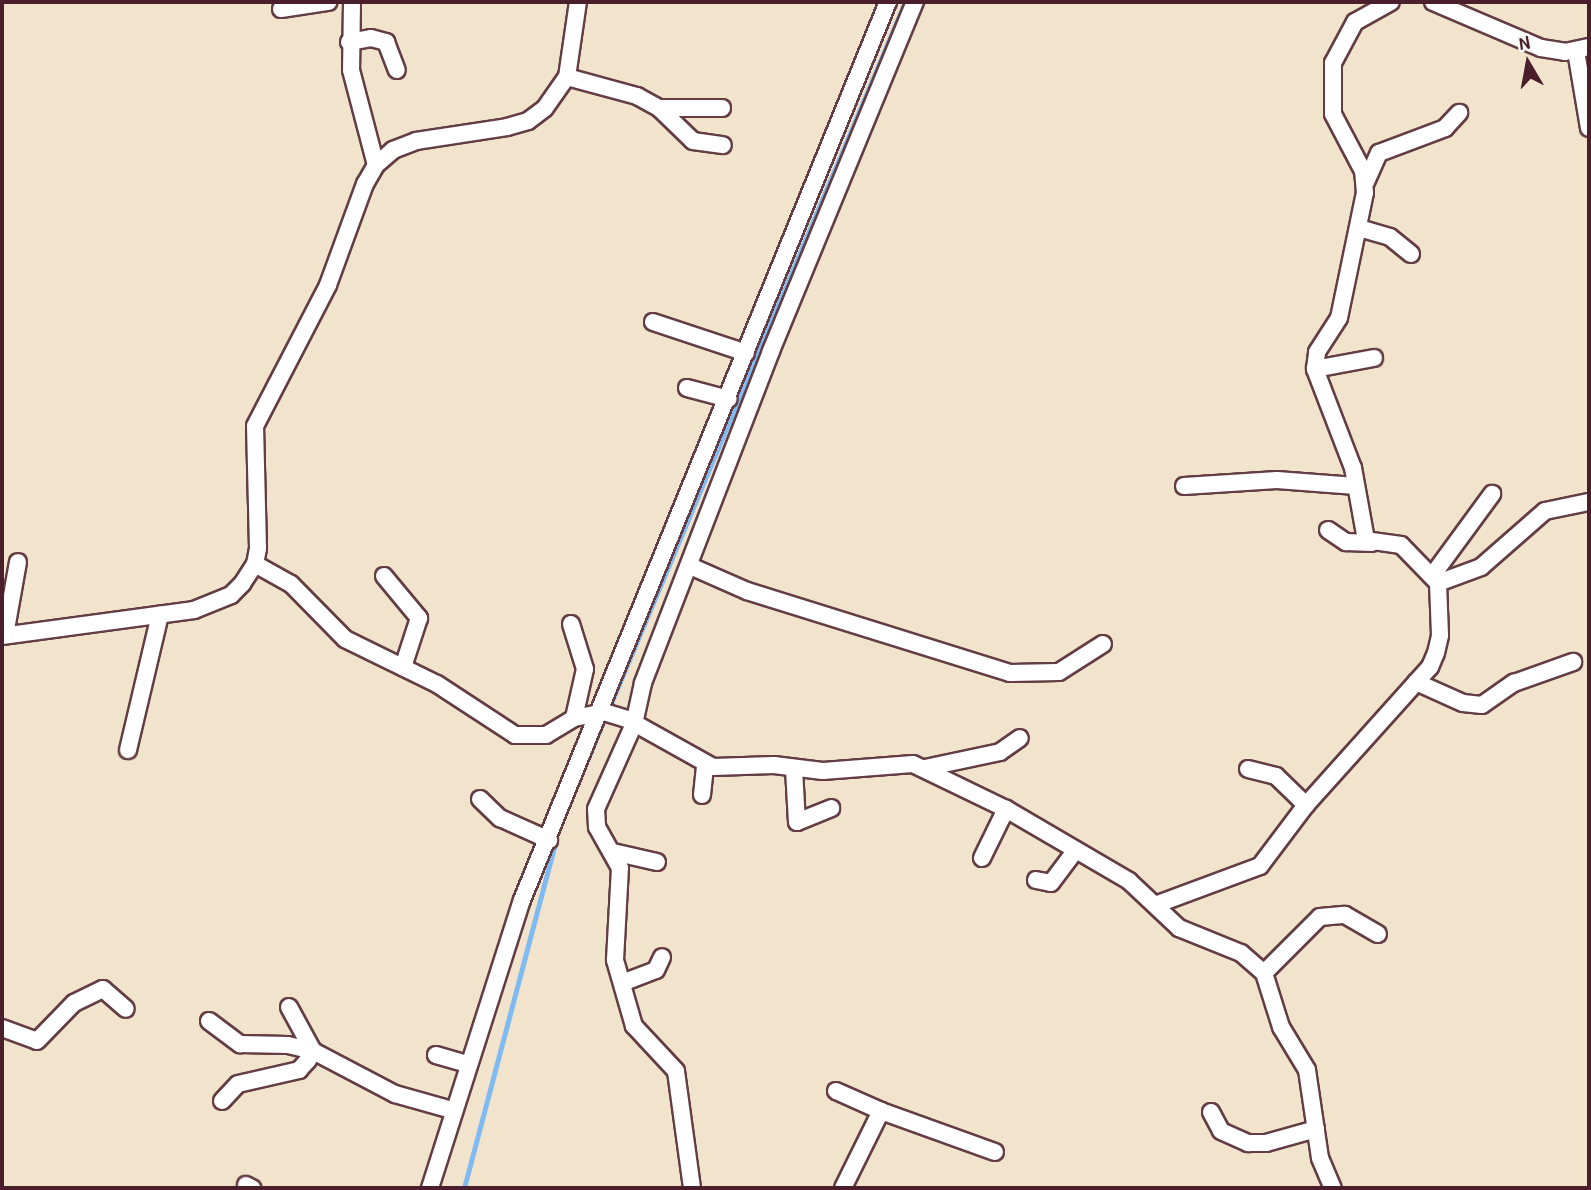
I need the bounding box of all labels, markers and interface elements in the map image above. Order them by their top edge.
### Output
north arrow [1493,28,1563,98]
text: N [1517,29,1532,56]

